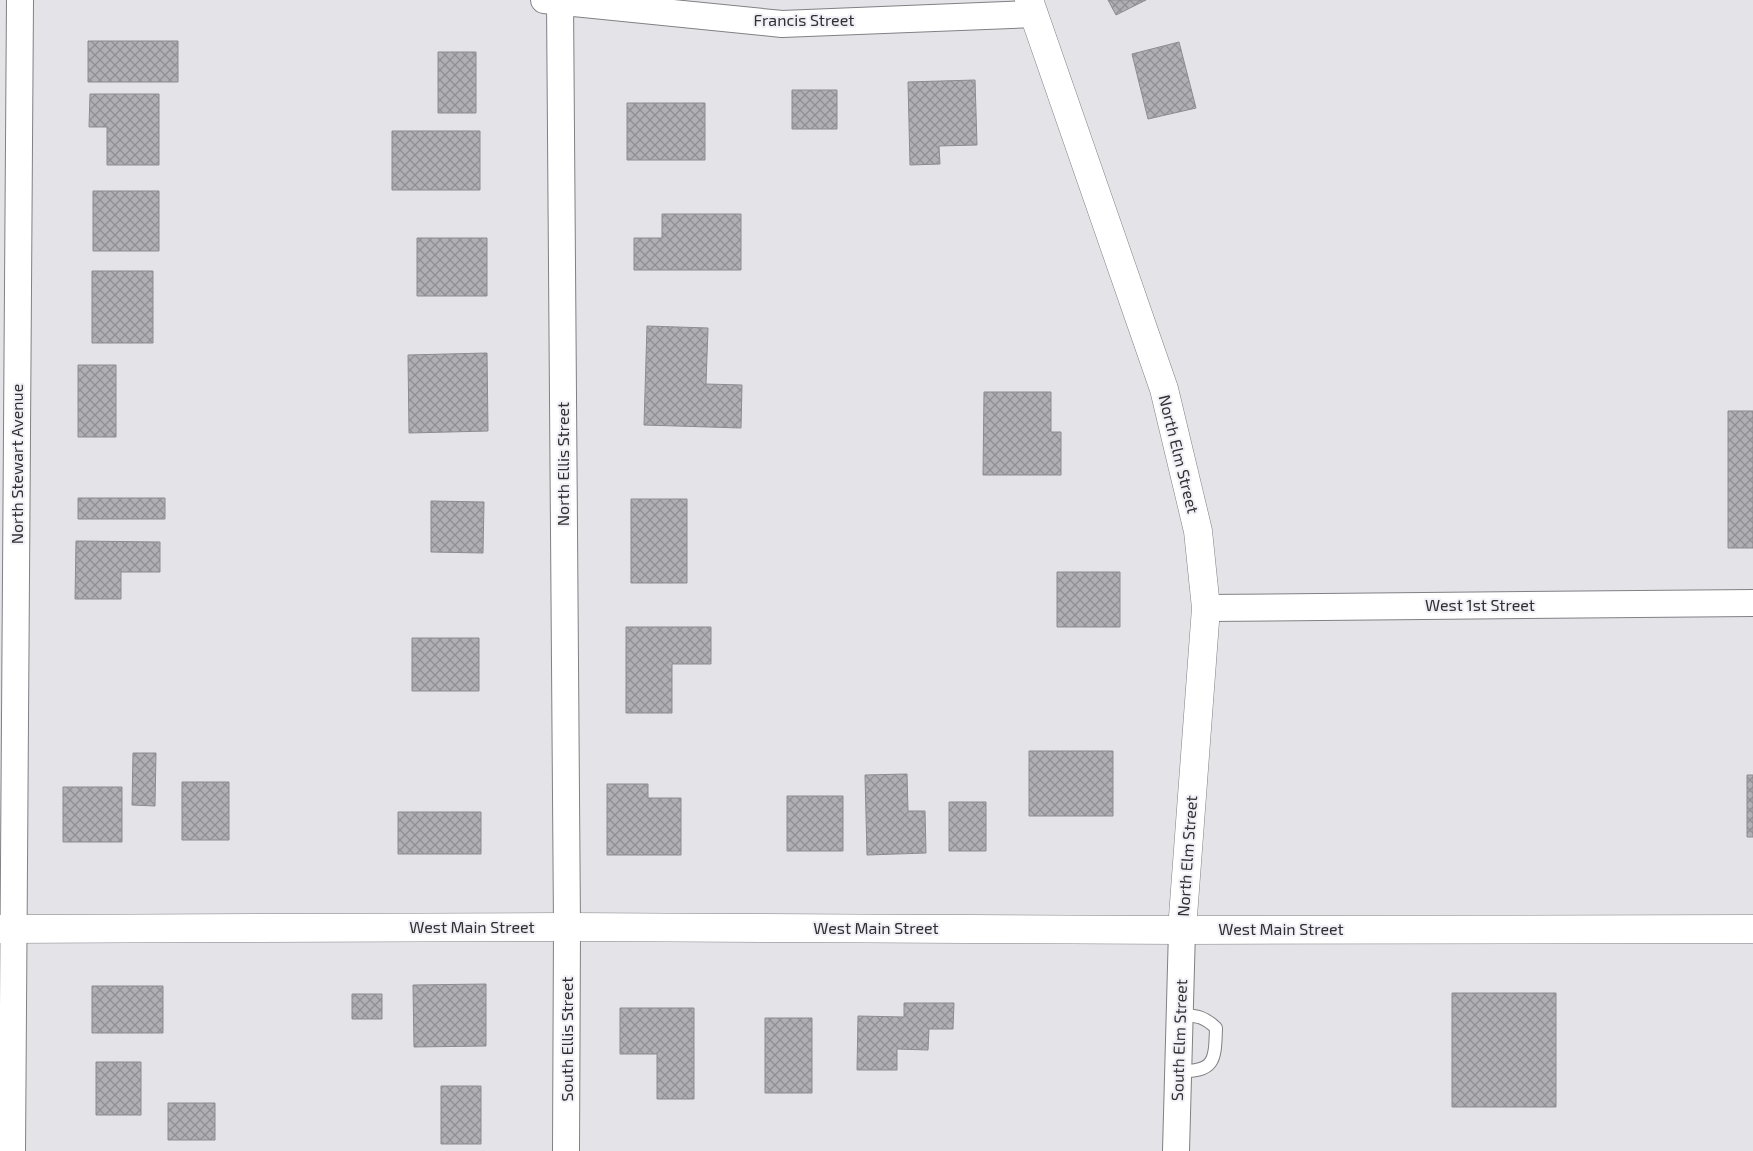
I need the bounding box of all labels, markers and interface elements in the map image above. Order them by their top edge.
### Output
street label: Francis Street [754,10,854,29]
street label: North Stewart Avenue [7,384,26,544]
street label: North Elm Street [1156,393,1203,515]
street label: North Ellis Street [553,402,572,526]
street label: West 1st Street [1425,595,1535,614]
street label: North Elm Street [1173,795,1200,917]
street label: West Main Street [409,917,535,936]
street label: West Main Street [813,918,939,937]
street label: West Main Street [1218,919,1344,938]
street label: South Ellis Street [557,977,576,1101]
street label: South Elm Street [1167,979,1190,1101]

